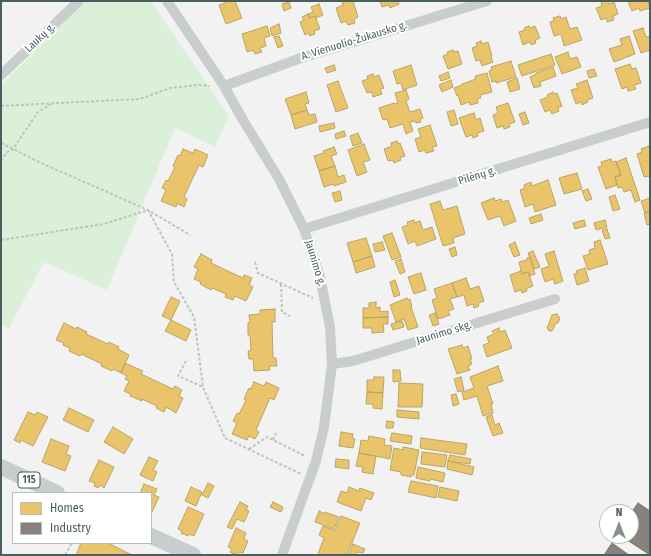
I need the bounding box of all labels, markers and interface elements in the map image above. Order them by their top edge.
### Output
street label: A. Vienuolio-Žukausko g. [300,19,408,63]
street label: Laukų g. [22,21,58,55]
street label: Pilėnų g. [457,164,497,188]
street label: Jaunimo g. [302,239,328,287]
street label: Jaunimo skg. [415,318,473,348]
road number: 115 [18,472,40,488]
legend [12,492,152,544]
text: Homes [50,501,84,515]
north arrow [599,504,639,544]
text: N [616,506,622,519]
text: Industry [50,521,91,535]

